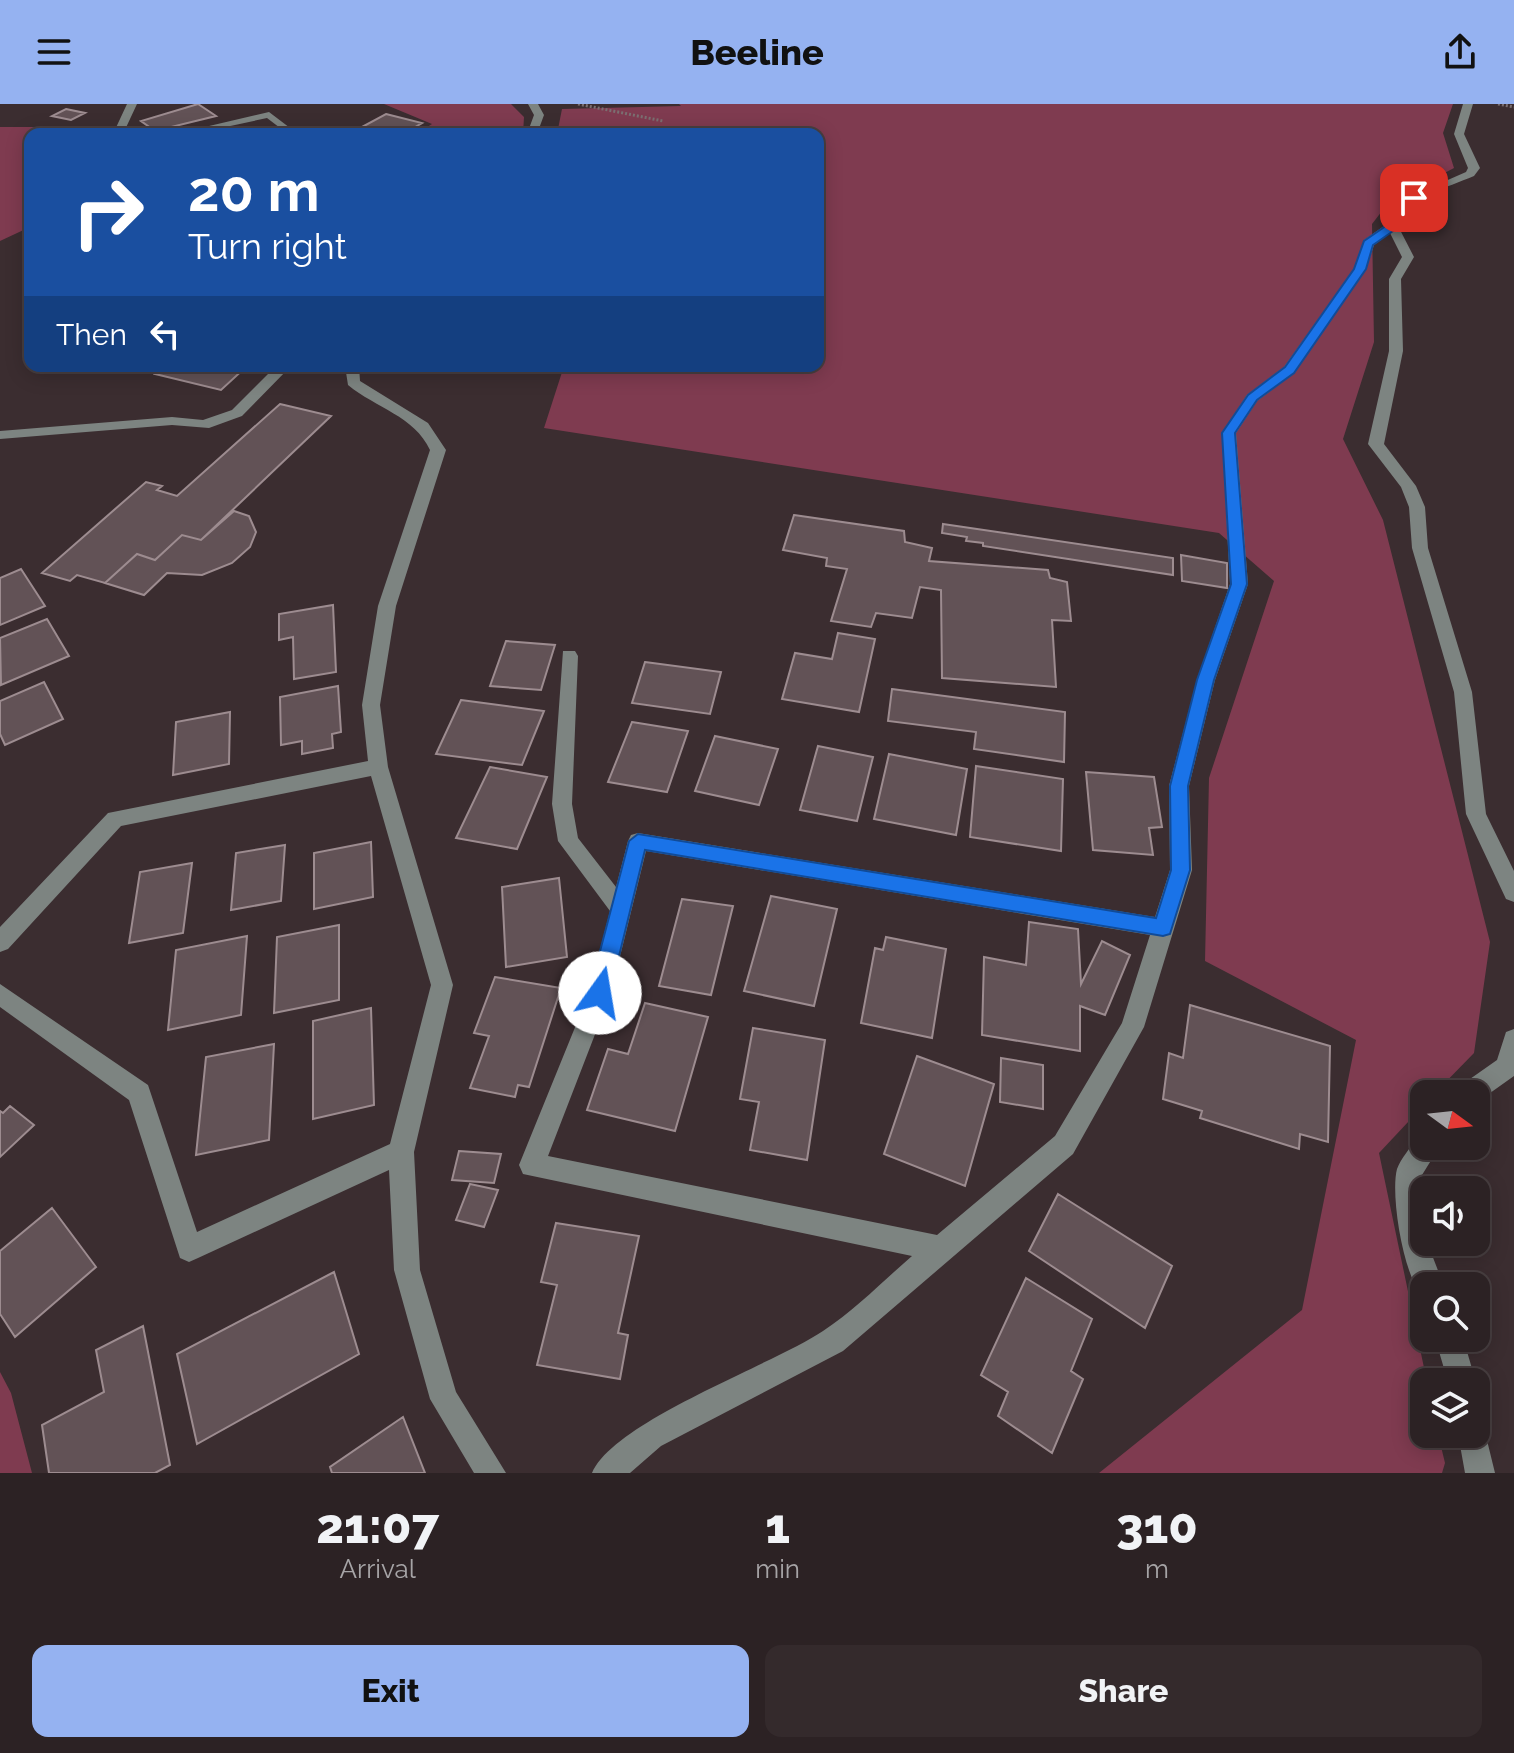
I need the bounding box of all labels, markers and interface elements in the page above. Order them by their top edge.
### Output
icon: menu [32,30,76,74]
icon: share [1438,30,1482,74]
text: Beeline [690,31,824,73]
text: 20 m [188,158,320,224]
icon: right [56,160,160,264]
pin [1380,164,1448,232]
icon: arrive [1392,176,1436,220]
text: Turn right [188,225,347,267]
icon: left [143,312,187,356]
text: Then [56,317,127,352]
position arrow [558,951,642,1035]
north arrow [1410,1080,1490,1160]
map controls [1410,1080,1490,1448]
button: sound [1410,1176,1490,1256]
button: search [1410,1272,1490,1352]
button: layers [1410,1368,1490,1448]
text: 21:07 [316,1498,439,1554]
text: 1 [765,1498,790,1554]
text: 310 [1116,1498,1198,1554]
text: Arrival [340,1554,416,1584]
text: min [755,1554,800,1584]
text: m [1145,1554,1169,1584]
button: Exit [32,1645,749,1737]
button: Share [765,1645,1482,1737]

